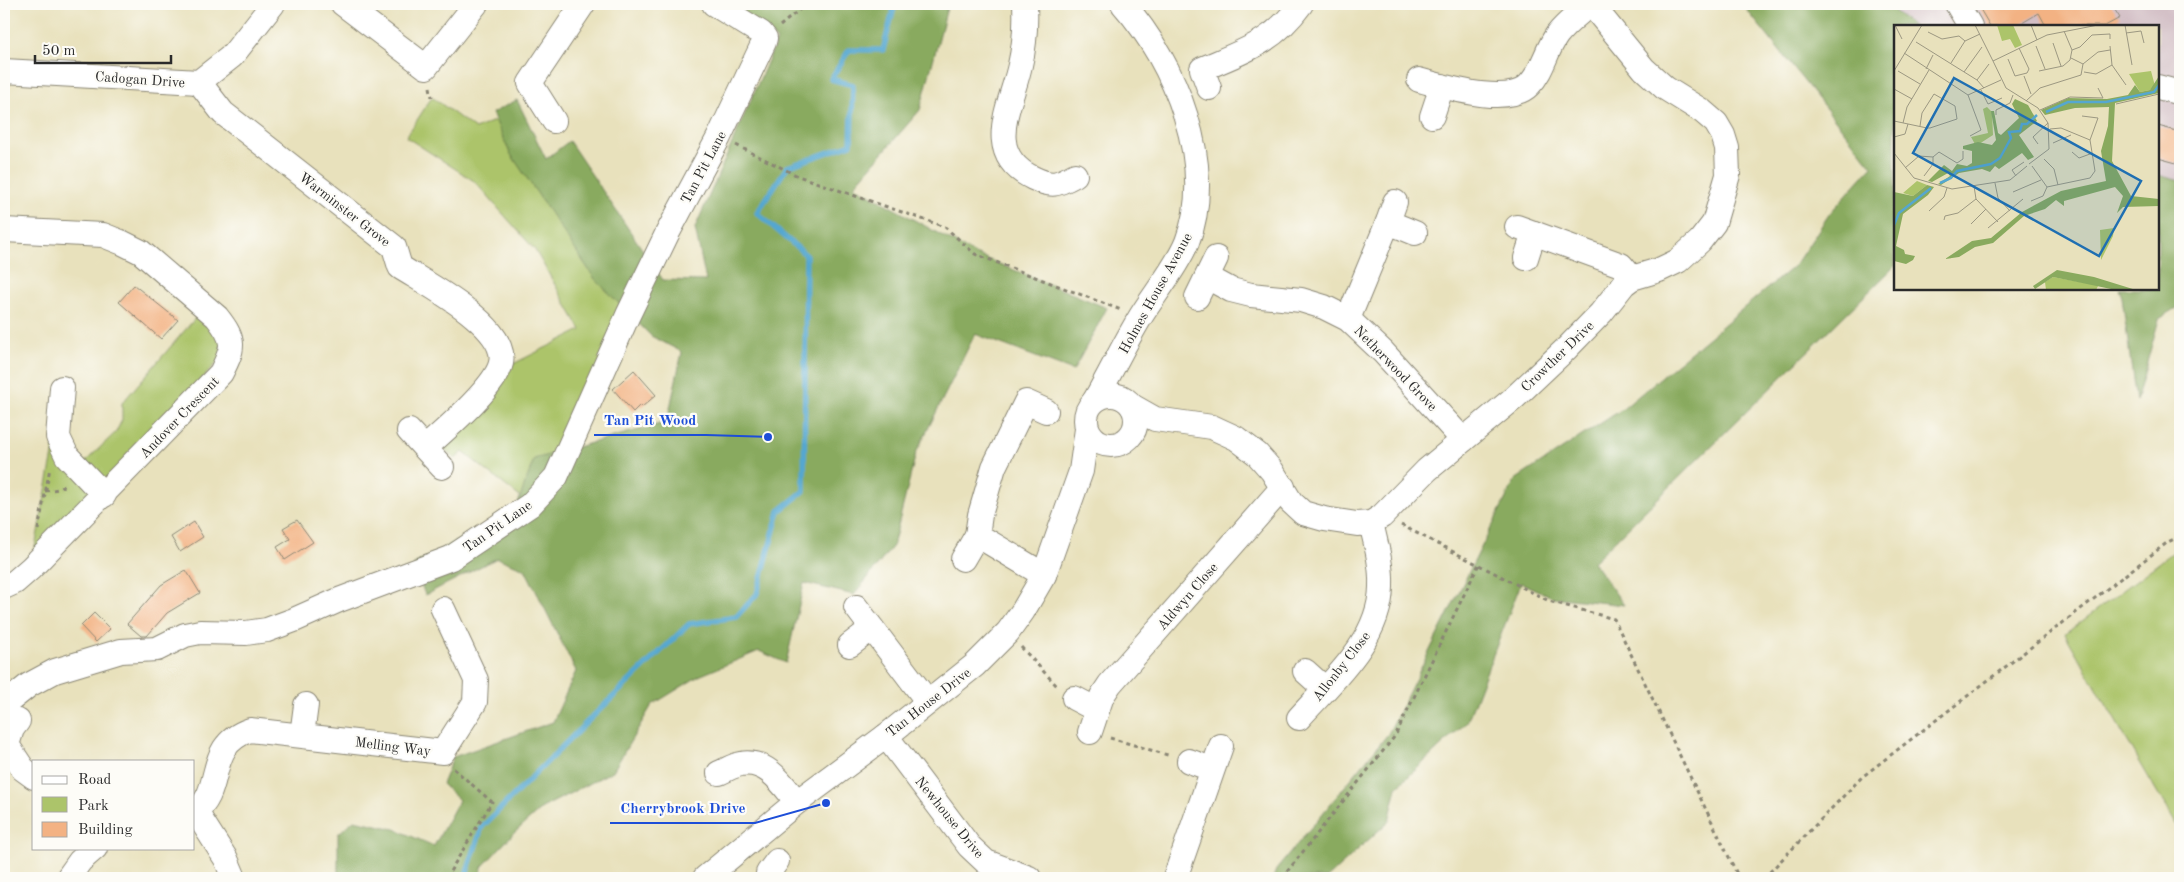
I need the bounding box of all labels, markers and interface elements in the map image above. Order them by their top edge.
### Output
inset map [1894,25,2159,290]
scale bar [35,32,171,64]
text: 50 m [42,44,76,59]
street label: Cadogan Drive [94,70,185,90]
street label: Tan Pit Lane [679,129,729,206]
street label: Warminster Grove [296,170,393,250]
street label: Holmes House Avenue [1117,231,1195,356]
street label: Crowther Drive [1519,319,1597,395]
street label: Netherwood Grove [1351,323,1439,414]
street label: Andover Crescent [137,374,222,461]
callout: Tan Pit Wood [594,405,706,435]
text: Tan Pit Wood [604,414,696,429]
street label: Tan Pit Lane [461,498,534,556]
street label: Aldwyn Close [1155,560,1221,633]
street label: Allonby Close [1310,629,1373,704]
street label: Tan House Drive [884,666,974,740]
street label: Melling Way [354,735,432,759]
legend [32,760,195,850]
text: Road [78,773,112,788]
street label: Newhouse Drive [912,774,986,861]
callout: Cherrybrook Drive [610,793,755,823]
text: Park [78,799,109,814]
text: Cherrybrook Drive [620,802,746,817]
text: Building [78,823,133,838]

